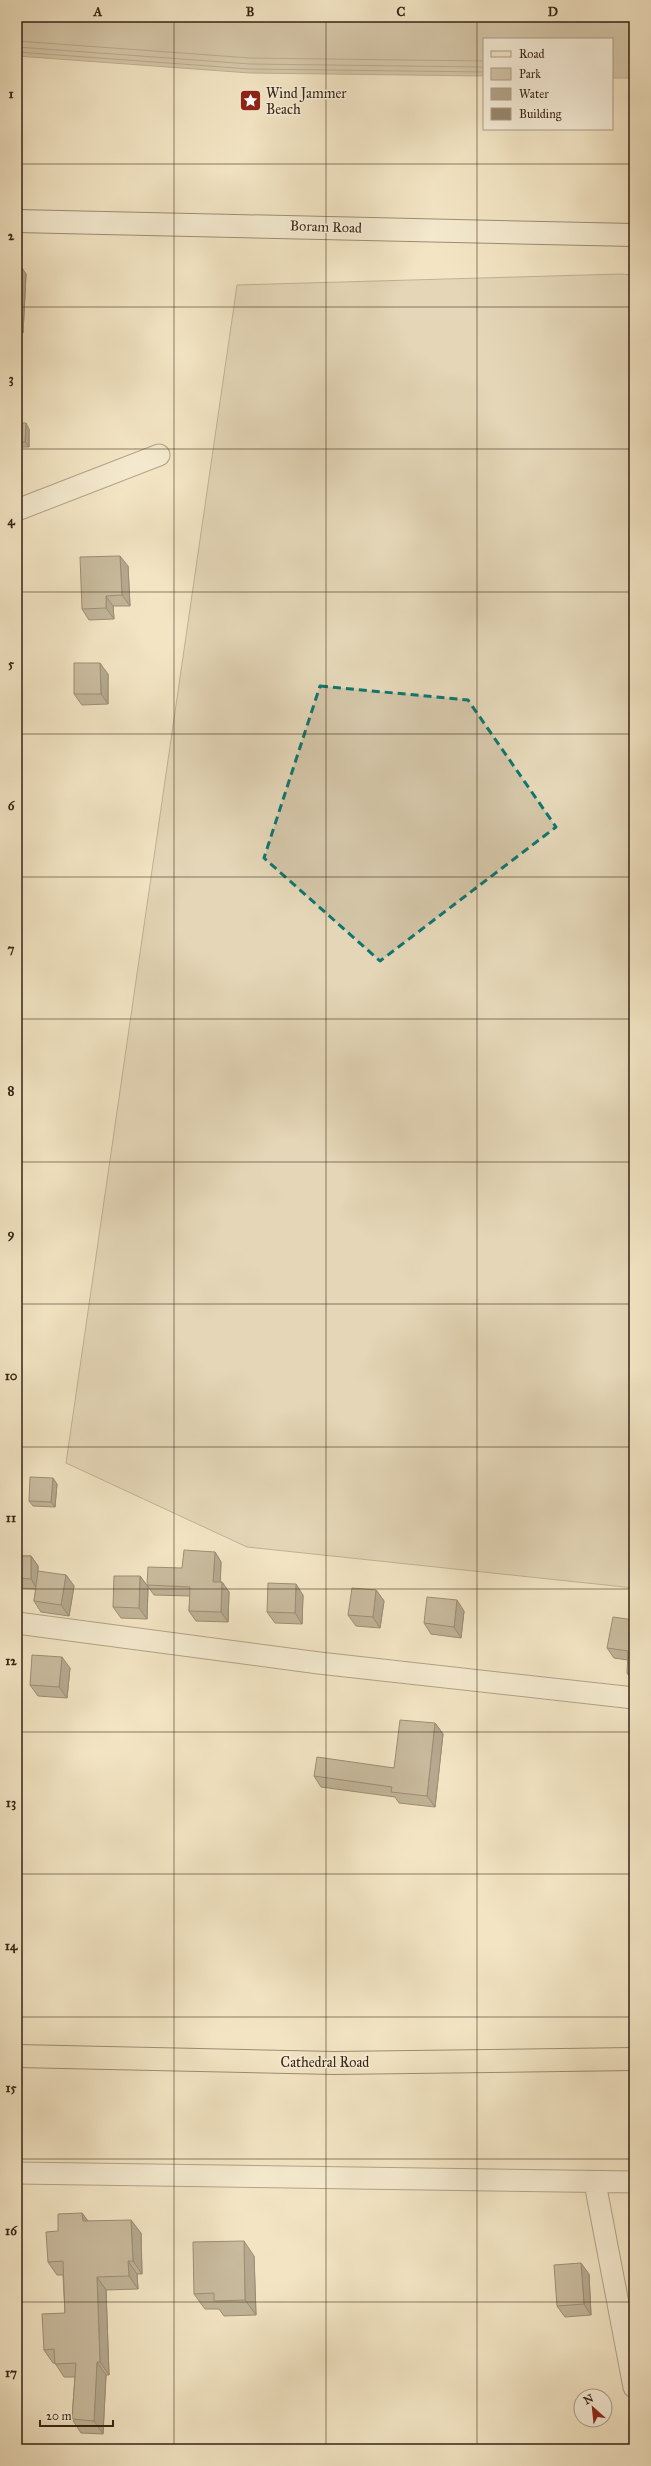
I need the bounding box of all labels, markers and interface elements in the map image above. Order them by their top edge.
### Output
text: A [93,4,103,20]
text: B [246,4,255,20]
text: C [397,4,406,20]
text: D [548,4,558,20]
legend [483,38,613,130]
text: Road [519,47,545,61]
text: Park [519,67,541,81]
place label: Wind Jammer Beach [266,85,347,118]
text: 1 [8,86,14,102]
text: Water [519,87,549,101]
place icon: Wind Jammer Beach [237,88,263,114]
text: Building [519,107,562,122]
street label: Boram Road [290,217,362,237]
text: 2 [8,228,15,244]
text: 3 [8,371,14,387]
text: 4 [7,513,15,529]
text: 5 [8,656,15,672]
text: 6 [8,798,16,814]
text: 7 [8,941,15,957]
text: 8 [8,1083,15,1099]
text: 9 [8,1226,15,1242]
text: 10 [5,1368,18,1384]
text: 11 [6,1510,16,1526]
text: 12 [5,1653,17,1669]
text: 13 [6,1795,16,1811]
text: 14 [5,1938,18,1954]
street label: Cathedral Road [281,2054,369,2071]
text: 15 [5,2080,17,2096]
text: 16 [5,2223,18,2239]
text: 17 [5,2365,17,2381]
north arrow [573,2388,613,2428]
text: N [582,2391,596,2407]
scale bar [40,2402,113,2428]
text: 20 m [46,2409,72,2423]

